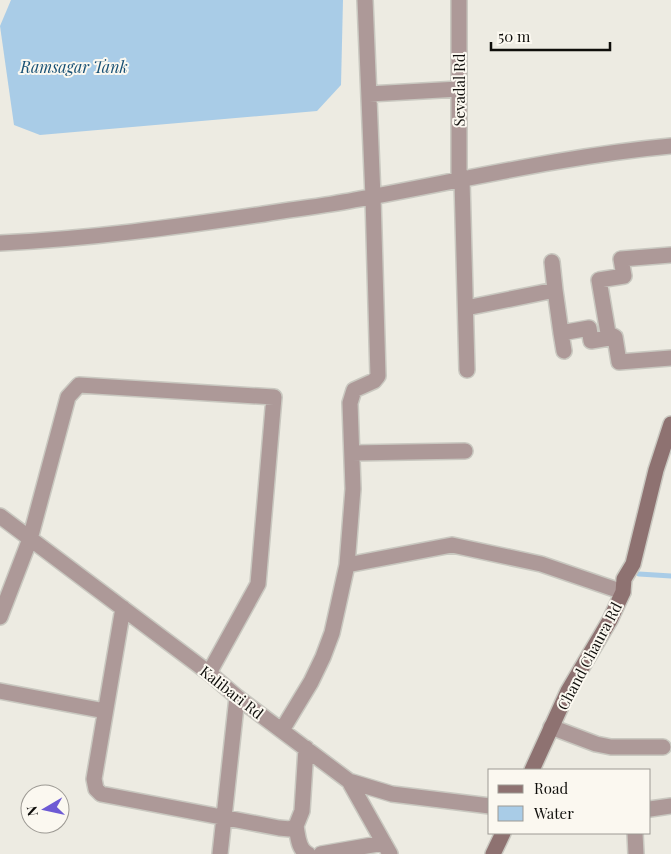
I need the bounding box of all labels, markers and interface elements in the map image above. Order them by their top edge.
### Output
scale bar [491,20,610,52]
text: 50 m [498,26,531,46]
street label: Sevadal Rd [449,53,469,127]
water label: Ramsagar Tank [19,56,128,77]
street label: Chand Chaura Rd [552,598,626,713]
street label: Kalibari Rd [196,661,268,723]
legend [488,769,651,834]
text: Road [534,778,568,798]
north arrow [20,784,70,834]
text: Water [533,803,574,823]
text: N [21,805,42,818]

